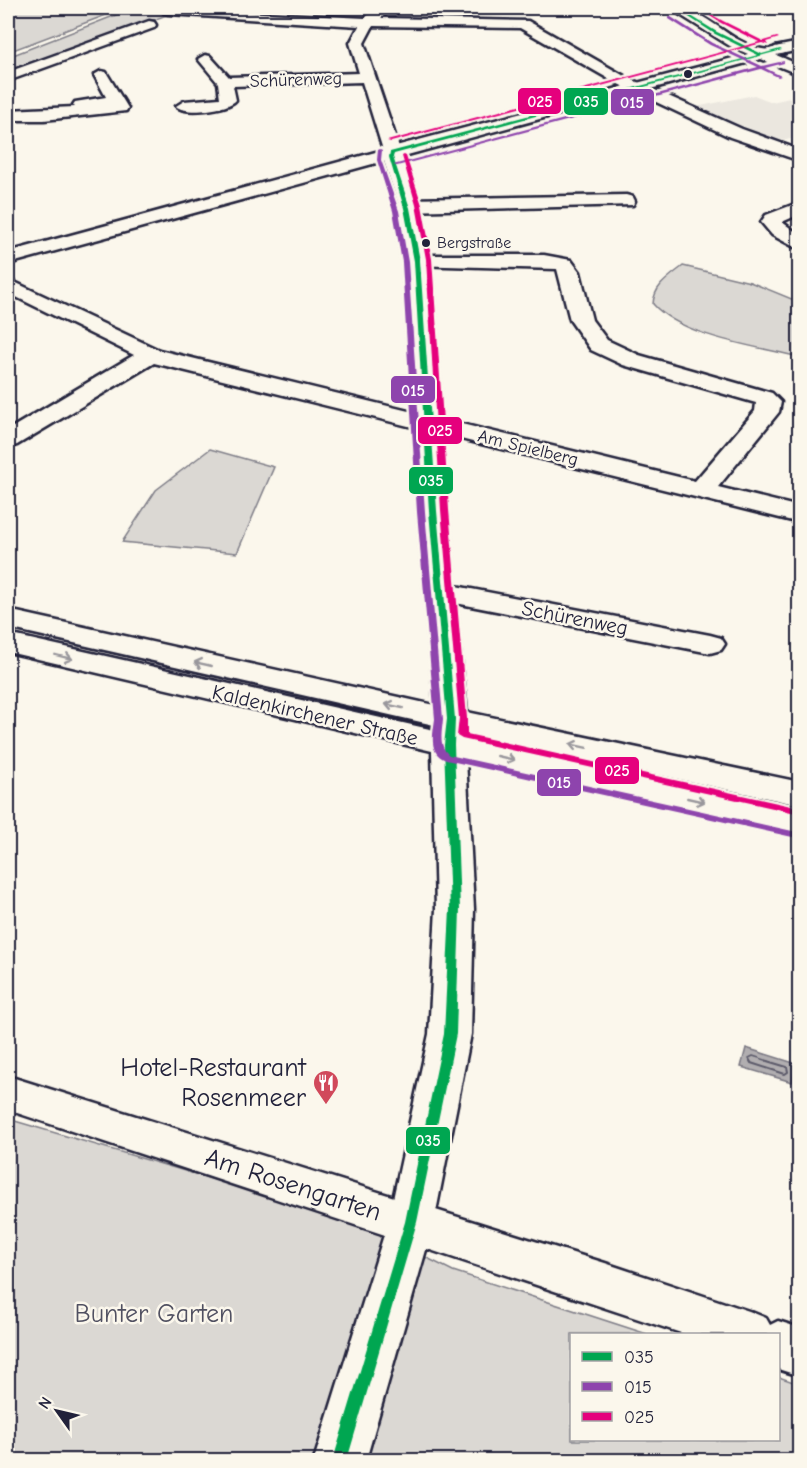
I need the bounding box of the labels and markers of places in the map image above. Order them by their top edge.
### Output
unlabelled marker [682,68,694,80]
place label: Bergstraße [437,234,511,252]
marker: Bergstraße [420,237,432,249]
place label: Hotel-Restaurant Rosenmeer [120,1053,308,1113]
restaurant icon: Hotel-Restaurant Rosenmeer [311,1068,341,1106]

